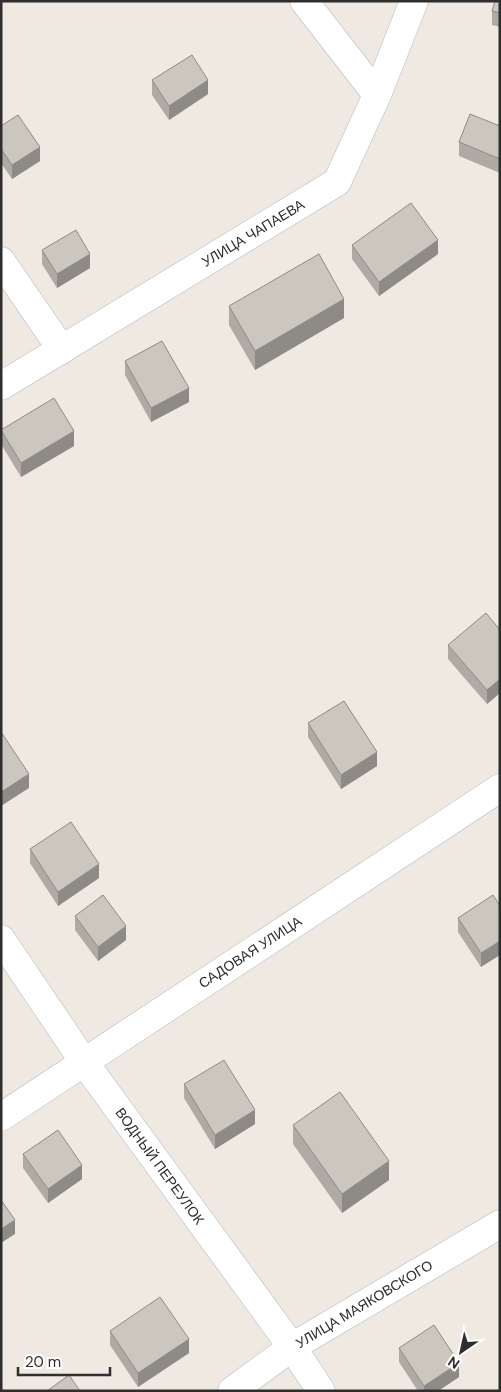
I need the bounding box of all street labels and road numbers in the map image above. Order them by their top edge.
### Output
street label: УЛИЦА ЧАПАЕВА [198,195,308,271]
street label: САДОВАЯ УЛИЦА [195,912,306,992]
street label: ВОДНЫЙ ПЕРЕУЛОК [112,1104,209,1229]
street label: УЛИЦА МАЯКОВСКОГО [292,1256,436,1352]

